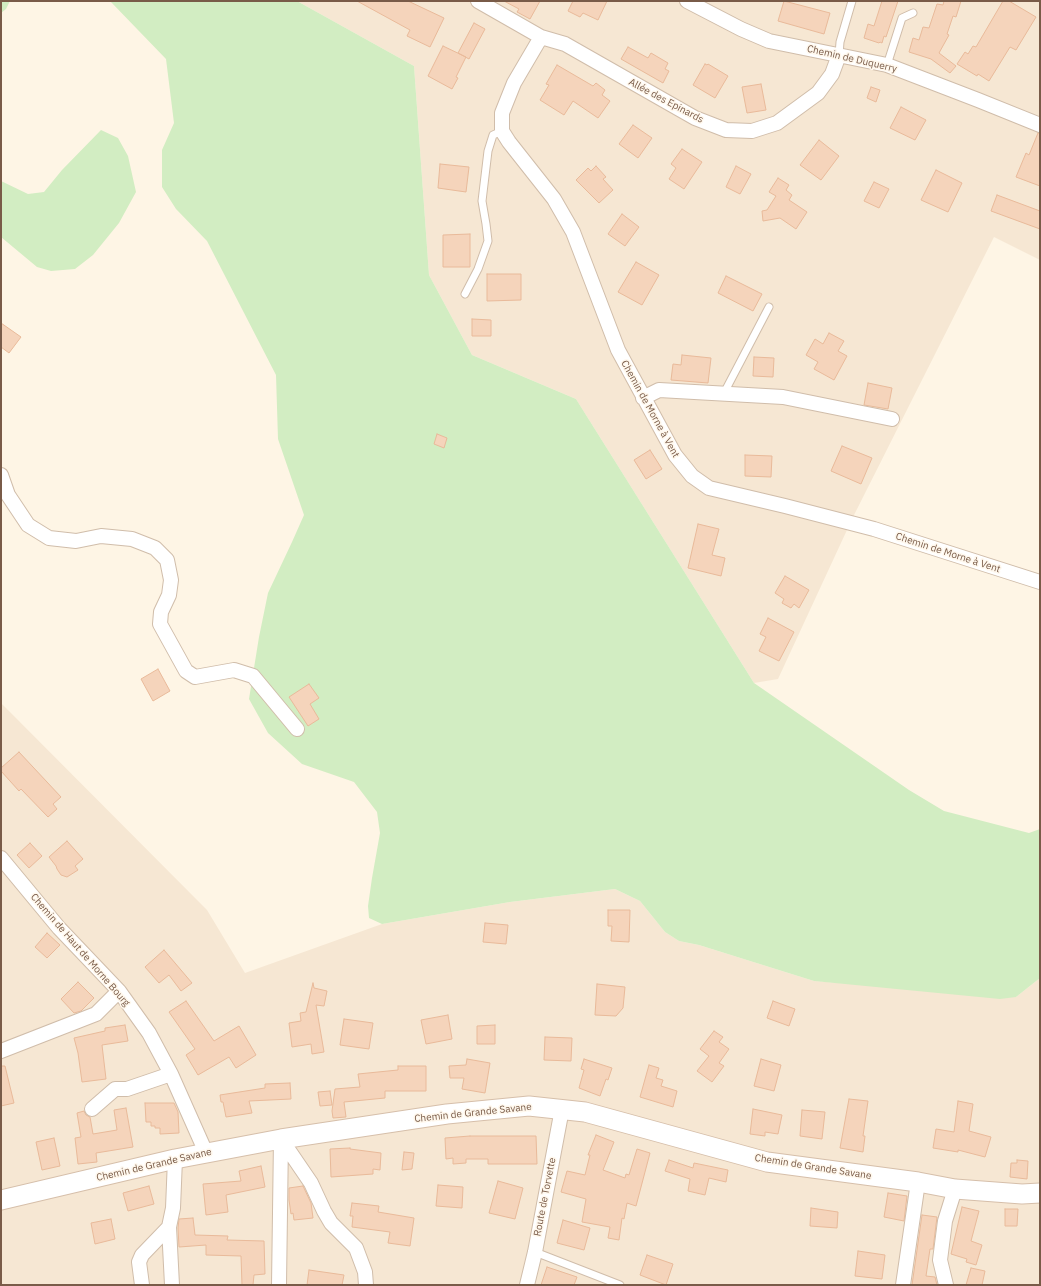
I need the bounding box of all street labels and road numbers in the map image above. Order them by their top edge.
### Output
street label: Chemin de Duquerry [806,43,898,75]
street label: Allée des Epinards [627,76,705,126]
street label: Chemin de Morne à Vent [618,358,682,460]
street label: Chemin de Morne à Vent [894,530,1002,576]
street label: Chemin de Haut de Morne Bourg [28,891,132,1009]
street label: Chemin de Grande Savane [414,1101,532,1125]
street label: Chemin de Grande Savane [95,1146,213,1184]
street label: Chemin de Grande Savane [754,1152,872,1182]
street label: Route de Torvette [532,1157,558,1237]

